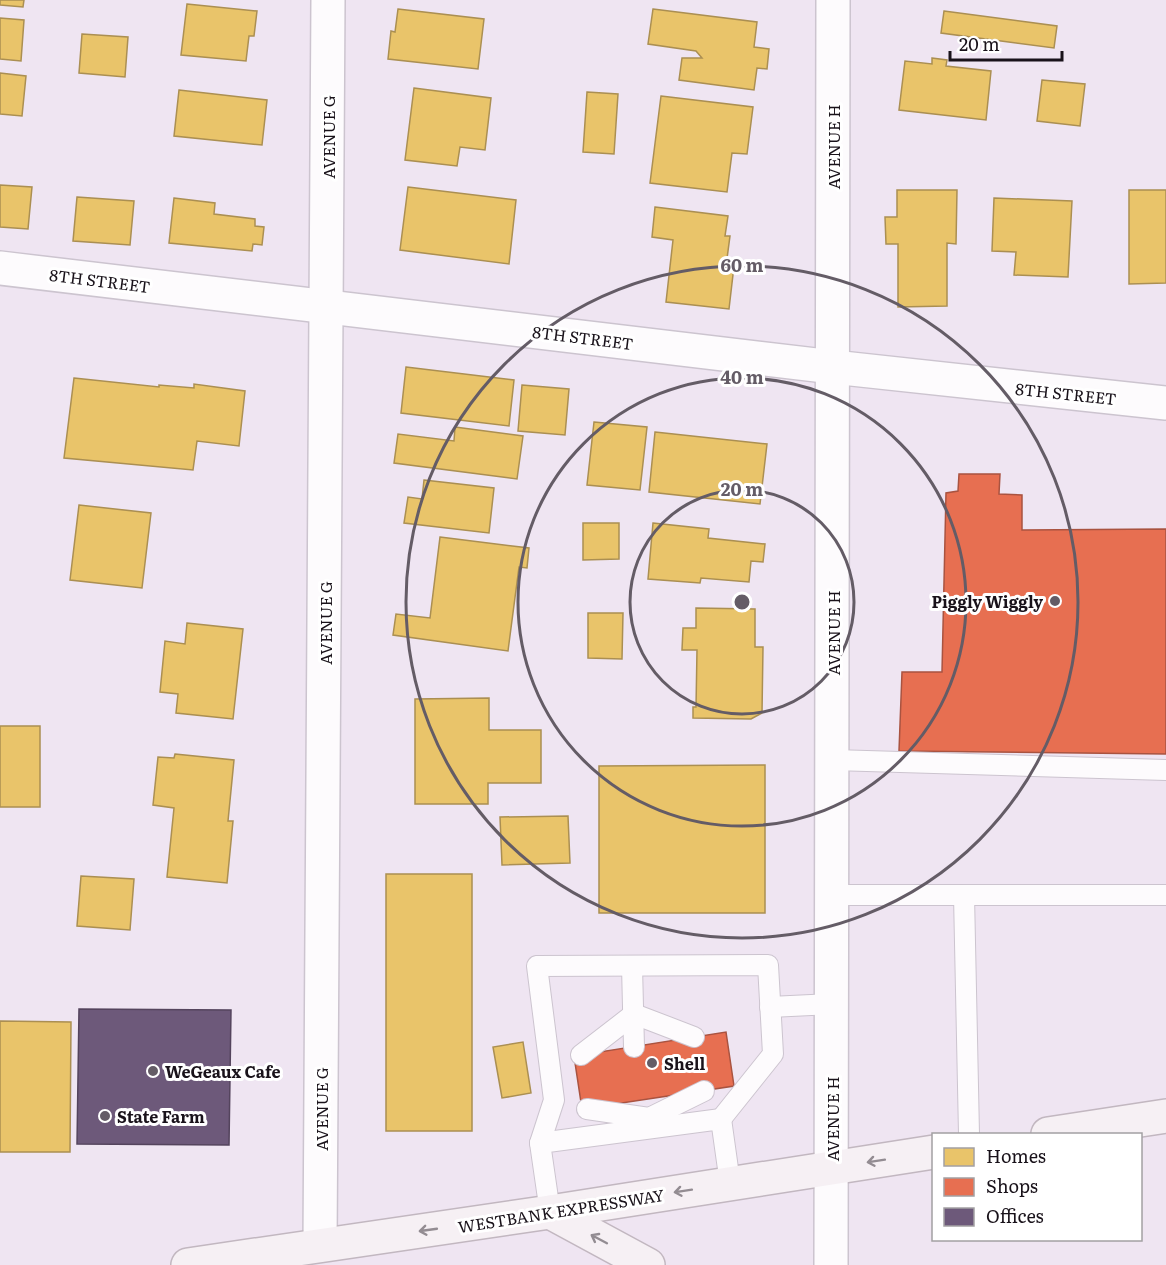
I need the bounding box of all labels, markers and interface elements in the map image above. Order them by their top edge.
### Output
scale bar [950,24,1062,62]
text: 20 m [959,30,1000,57]
street label: AVENUE G [316,95,340,179]
street label: AVENUE H [821,104,845,190]
text: 60 m [720,251,764,278]
street label: 8TH STREET [48,262,152,298]
street label: 8TH STREET [531,319,635,355]
text: 40 m [720,363,764,390]
street label: 8TH STREET [1014,376,1118,410]
text: 20 m [721,475,763,502]
street label: AVENUE G [313,581,337,665]
place label: Piggly Wiggly [931,589,1043,613]
street label: AVENUE H [821,590,845,676]
centre of rings [732,592,752,612]
marker: Piggly Wiggly [1048,594,1062,608]
place label: Shell [664,1051,706,1075]
marker: Shell [645,1056,659,1070]
place label: WeGeaux Cafe [165,1059,281,1083]
marker: WeGeaux Cafe [146,1064,160,1078]
street label: AVENUE G [309,1067,333,1151]
street label: AVENUE H [820,1076,844,1162]
place label: State Farm [117,1104,205,1128]
marker: State Farm [98,1109,112,1123]
legend [932,1133,1142,1241]
text: Homes [986,1142,1046,1169]
one-way arrow [866,1155,886,1166]
text: Shops [986,1172,1038,1199]
street label: WESTBANK EXPRESSWAY [456,1182,666,1238]
one-way arrow [674,1186,693,1197]
text: Offices [986,1202,1044,1229]
one-way arrow [419,1224,438,1235]
one-way arrow [591,1233,608,1245]

